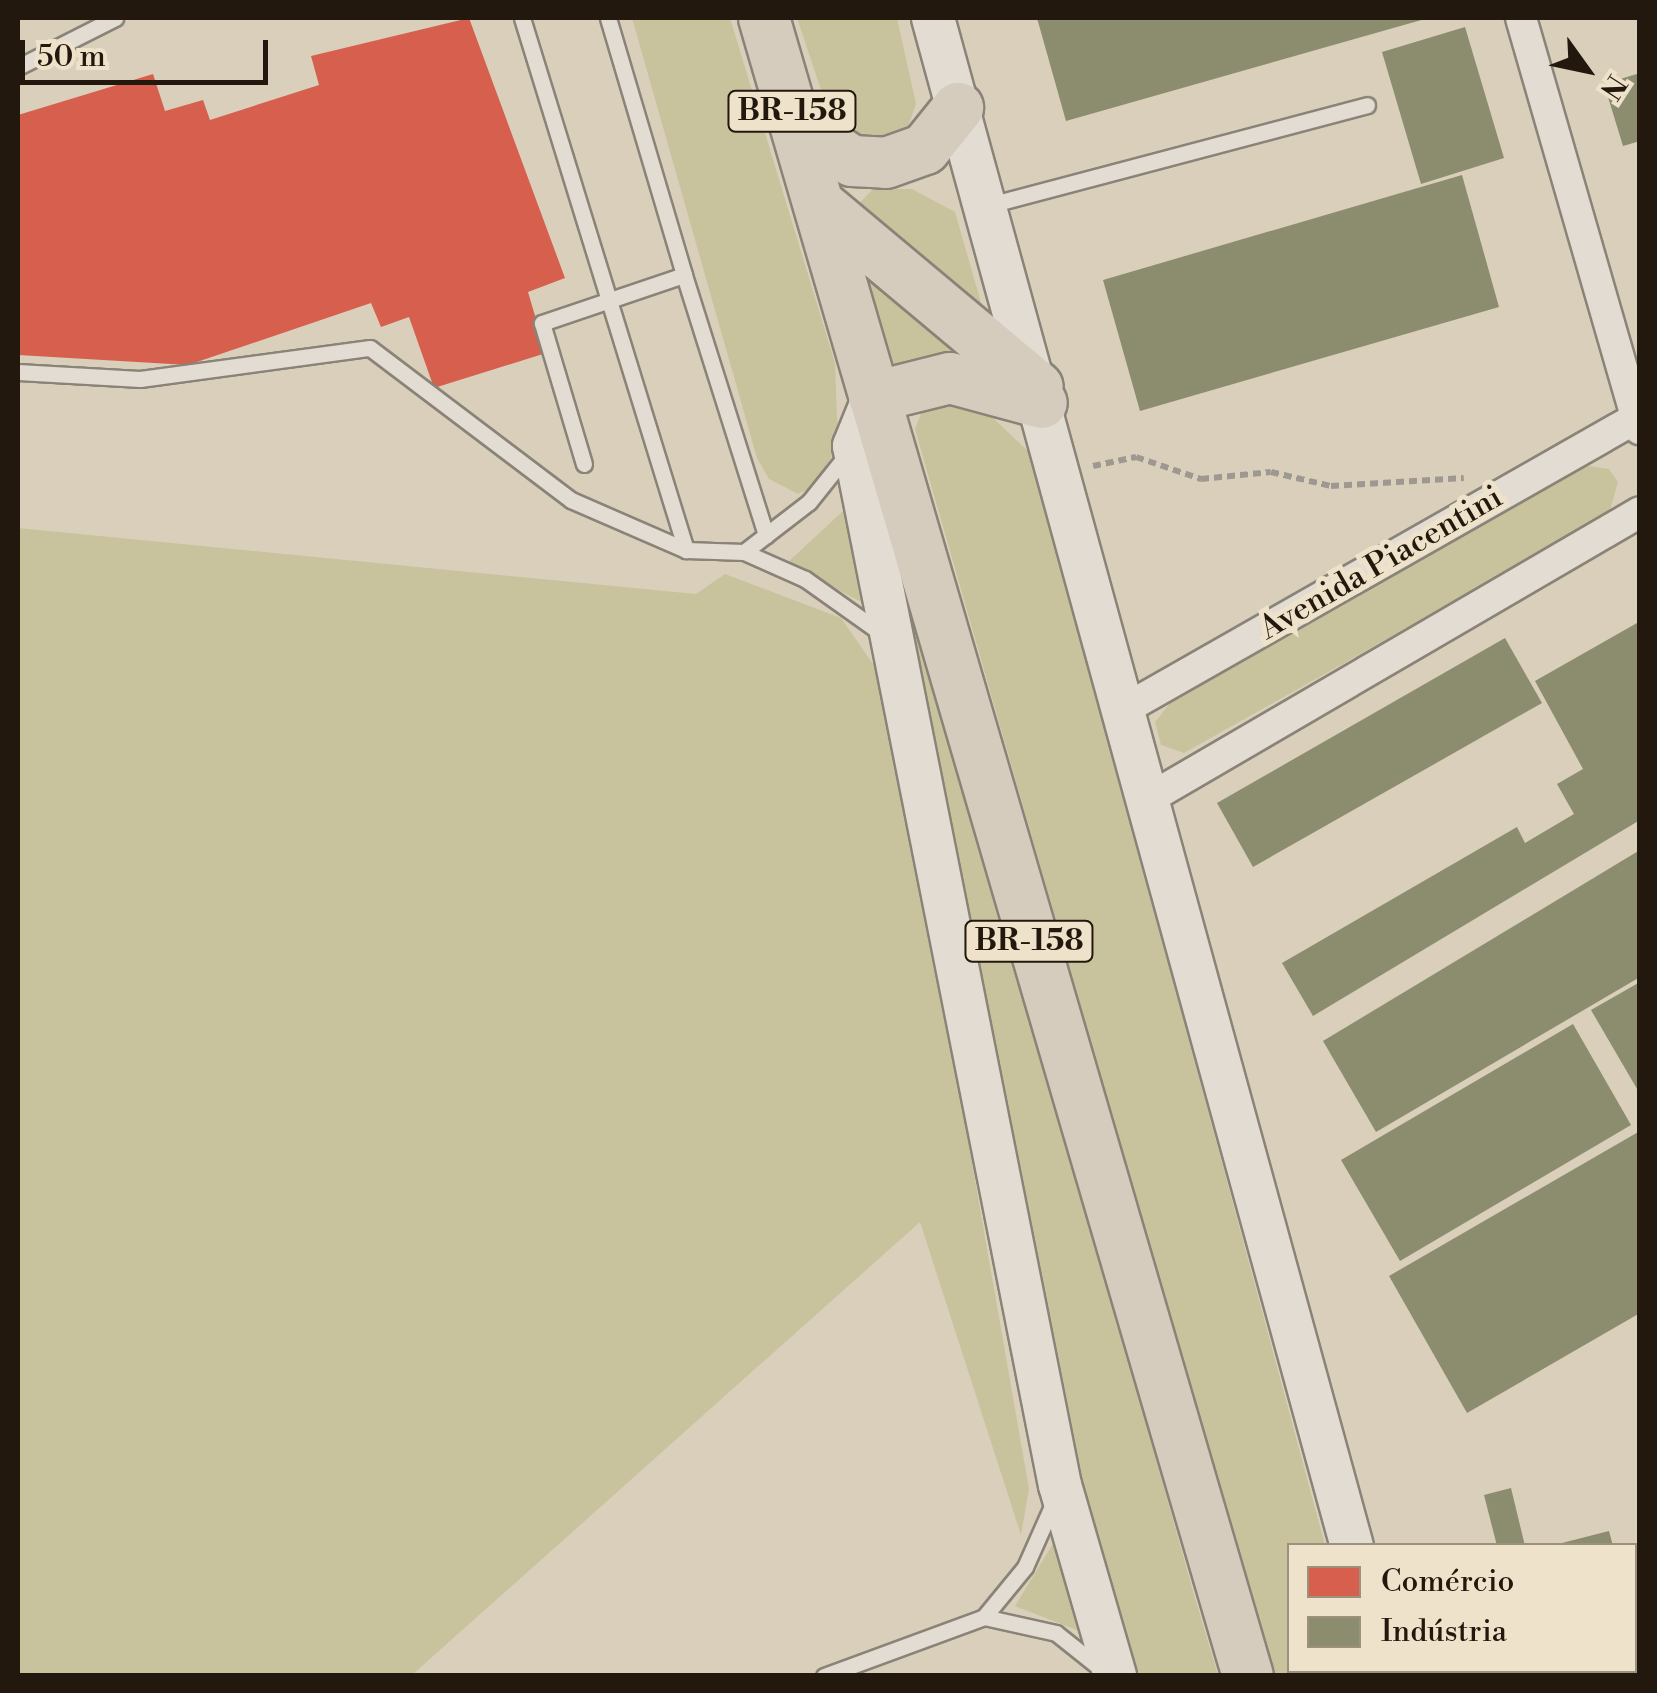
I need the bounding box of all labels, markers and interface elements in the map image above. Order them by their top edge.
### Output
scale bar [25,20,272,82]
north arrow [1537,20,1637,120]
text: 50 m [37,38,106,76]
text: N [1592,68,1633,105]
road number: BR-158 [727,86,857,136]
street label: Avenida Piacentini [1253,478,1509,648]
road number: BR-158 [964,916,1094,966]
legend [1287,1543,1637,1673]
text: Comércio [1381,1563,1514,1601]
text: Indústria [1381,1613,1507,1651]

